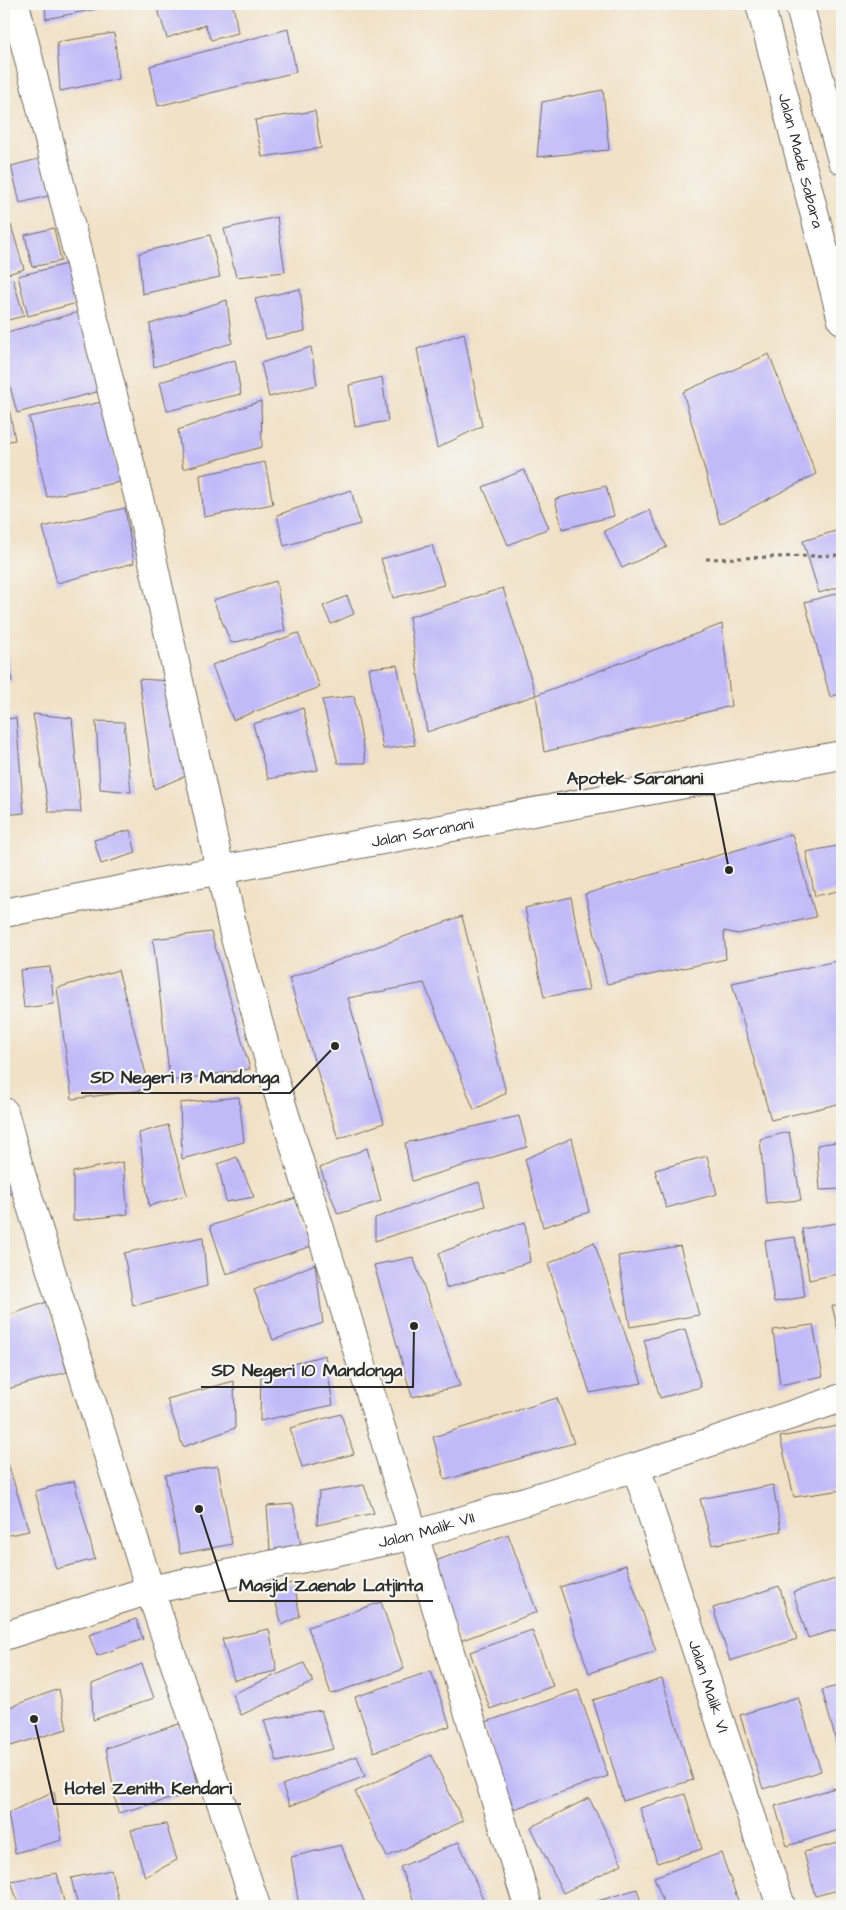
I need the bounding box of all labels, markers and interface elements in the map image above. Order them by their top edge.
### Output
street label: Jalan Made Sabara [773,91,829,231]
callout: Apotek Saranani [557,761,714,794]
text: Apotek Saranani [567,766,704,791]
street label: Jalan Saranani [369,812,476,853]
callout: SD Negeri 13 Mandonga [81,1060,290,1093]
text: SD Negeri 13 Mandonga [90,1065,280,1091]
callout: SD Negeri 10 Mandonga [201,1354,413,1387]
text: SD Negeri 10 Mandonga [210,1358,403,1384]
street label: Jalan Malik VII [376,1506,477,1553]
callout: Masjid Zaenab Latjinta [229,1568,433,1601]
text: Masjid Zaenab Latjinta [239,1573,424,1598]
street label: Jalan Malik VI [683,1637,734,1736]
callout: Hotel Zenith Kendari [54,1771,241,1804]
text: Hotel Zenith Kendari [64,1776,232,1801]

